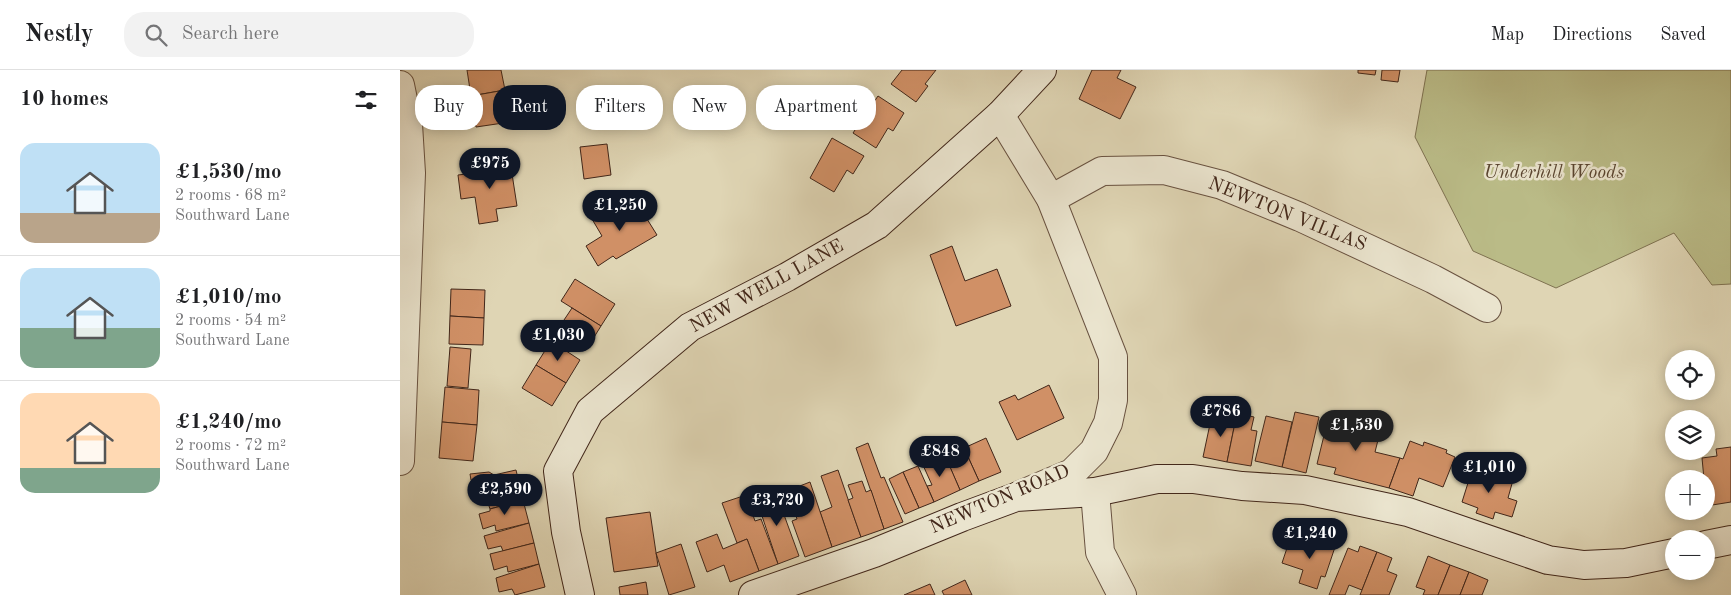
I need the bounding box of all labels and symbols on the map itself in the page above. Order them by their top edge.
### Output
pin: £975 [460,148,520,190]
park label: Underhill Woods [1484,164,1624,183]
street label: NEWTON VILLAS [1205,175,1369,255]
pin: £1,250 [579,190,661,232]
street label: NEW WELL LANE [687,237,847,337]
pin: £1,030 [517,320,599,362]
pin: £786 [1191,396,1251,438]
pin: £1,530 [1315,410,1397,452]
pin: £848 [910,436,970,478]
pin: £1,010 [1448,452,1530,494]
street label: NEWTON ROAD [927,462,1073,538]
pin: £2,590 [464,474,546,516]
pin: £3,720 [736,484,818,527]
pin: £1,240 [1269,518,1351,560]

